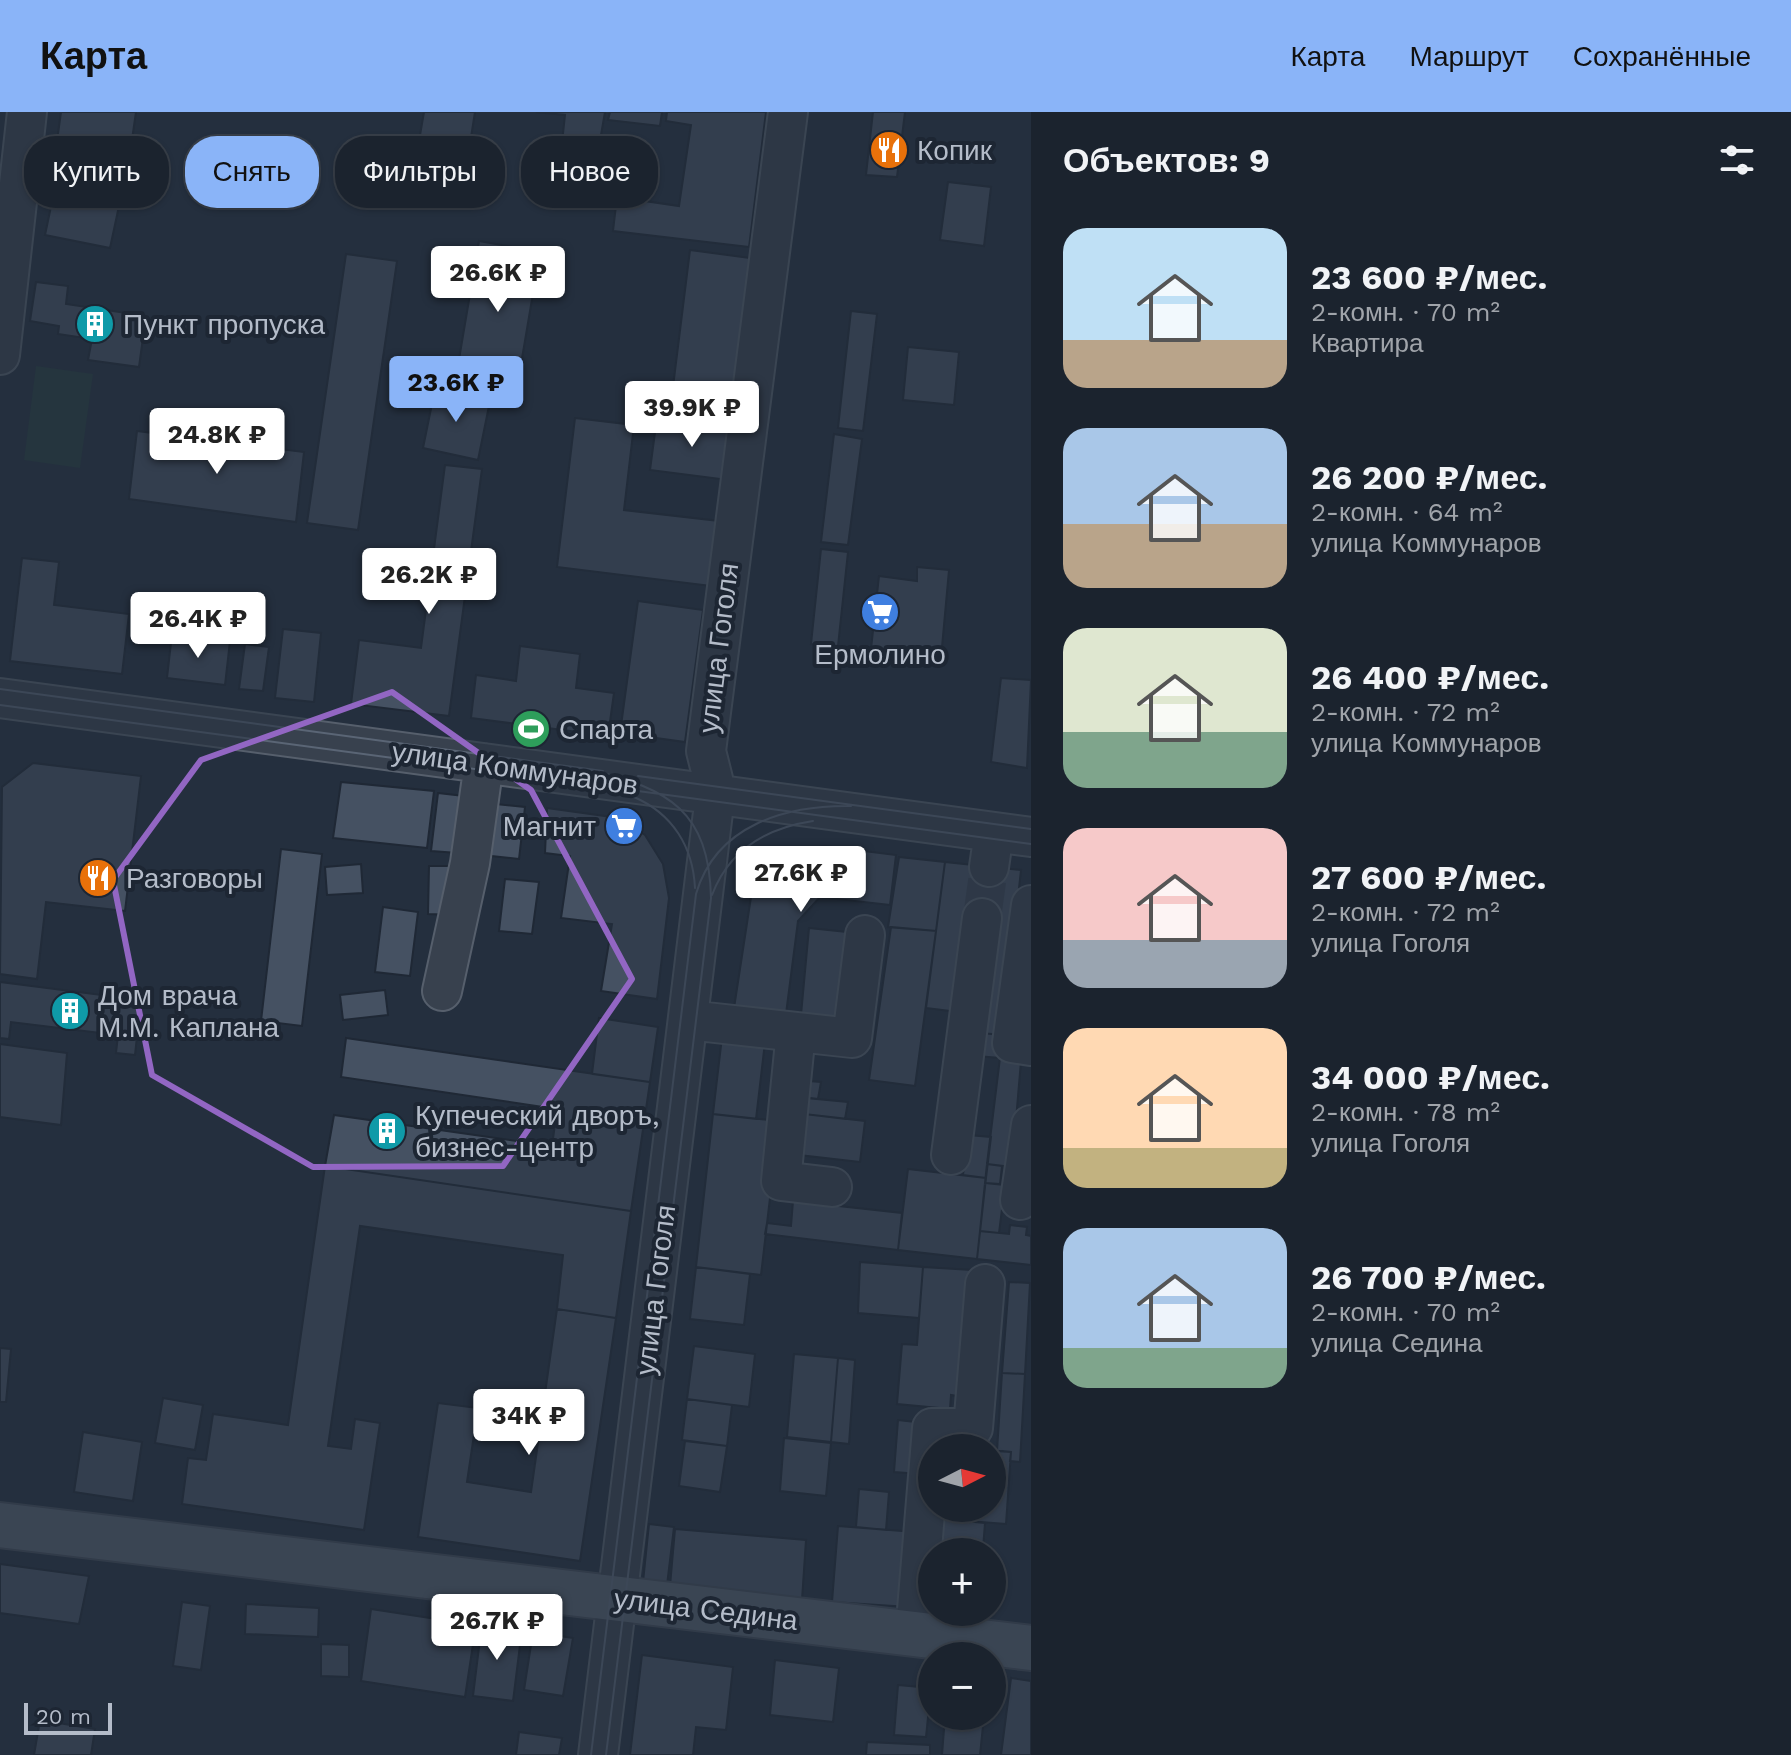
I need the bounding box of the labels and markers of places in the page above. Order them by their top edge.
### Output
restaurant icon: Копик [868,129,910,171]
place label: Копик [917,134,993,167]
pin: 26.6K ₽ [424,246,572,314]
building icon: Пункт пропуска [74,303,116,345]
place label: Пункт пропуска [123,308,326,341]
pin: 23.6K ₽ [382,356,530,424]
pin: 39.9K ₽ [618,381,766,449]
pin: 24.8K ₽ [143,408,291,476]
pin: 26.2K ₽ [355,548,503,616]
supermarket icon: Ермолино [859,591,901,633]
pin: 26.4K ₽ [124,592,272,660]
place label: Ермолино [814,638,946,671]
sports icon: Спарта [510,708,552,750]
place label: Спарта [559,713,653,746]
supermarket icon: Магнит [603,805,645,847]
place label: Магнит [503,810,596,843]
pin: 27.6K ₽ [727,846,875,914]
restaurant icon: Разговоры [77,857,119,899]
place label: Разговоры [126,862,263,895]
place label: Дом врача М.М. Каплана [98,979,280,1044]
building icon: Дом врача М.М. Каплана [49,990,91,1032]
place label: Купеческий дворъ, бизнес-центр [415,1099,659,1164]
building icon: Купеческий дворъ, бизнес-центр [366,1110,408,1152]
pin: 34K ₽ [473,1389,585,1457]
pin: 26.7K ₽ [423,1594,571,1662]

